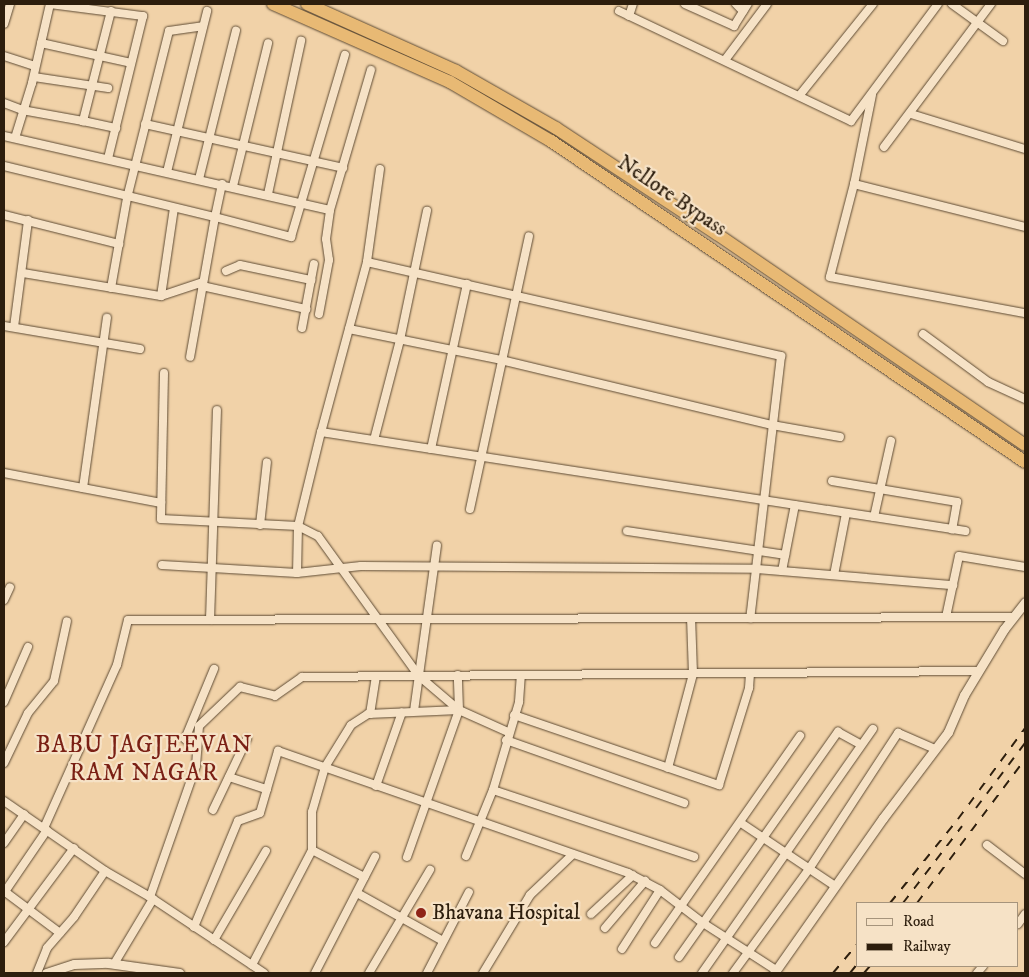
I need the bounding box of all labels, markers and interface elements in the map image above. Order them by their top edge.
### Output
street label: Nellore Bypass [613,150,731,242]
district label: BABU JAGJEEVAN RAM NAGAR [34,732,254,788]
place label: Bhavana Hospital [432,900,580,926]
legend [856,902,1019,967]
marker: Bhavana Hospital [414,906,428,920]
text: Road [903,912,934,931]
text: Railway [903,937,951,956]

